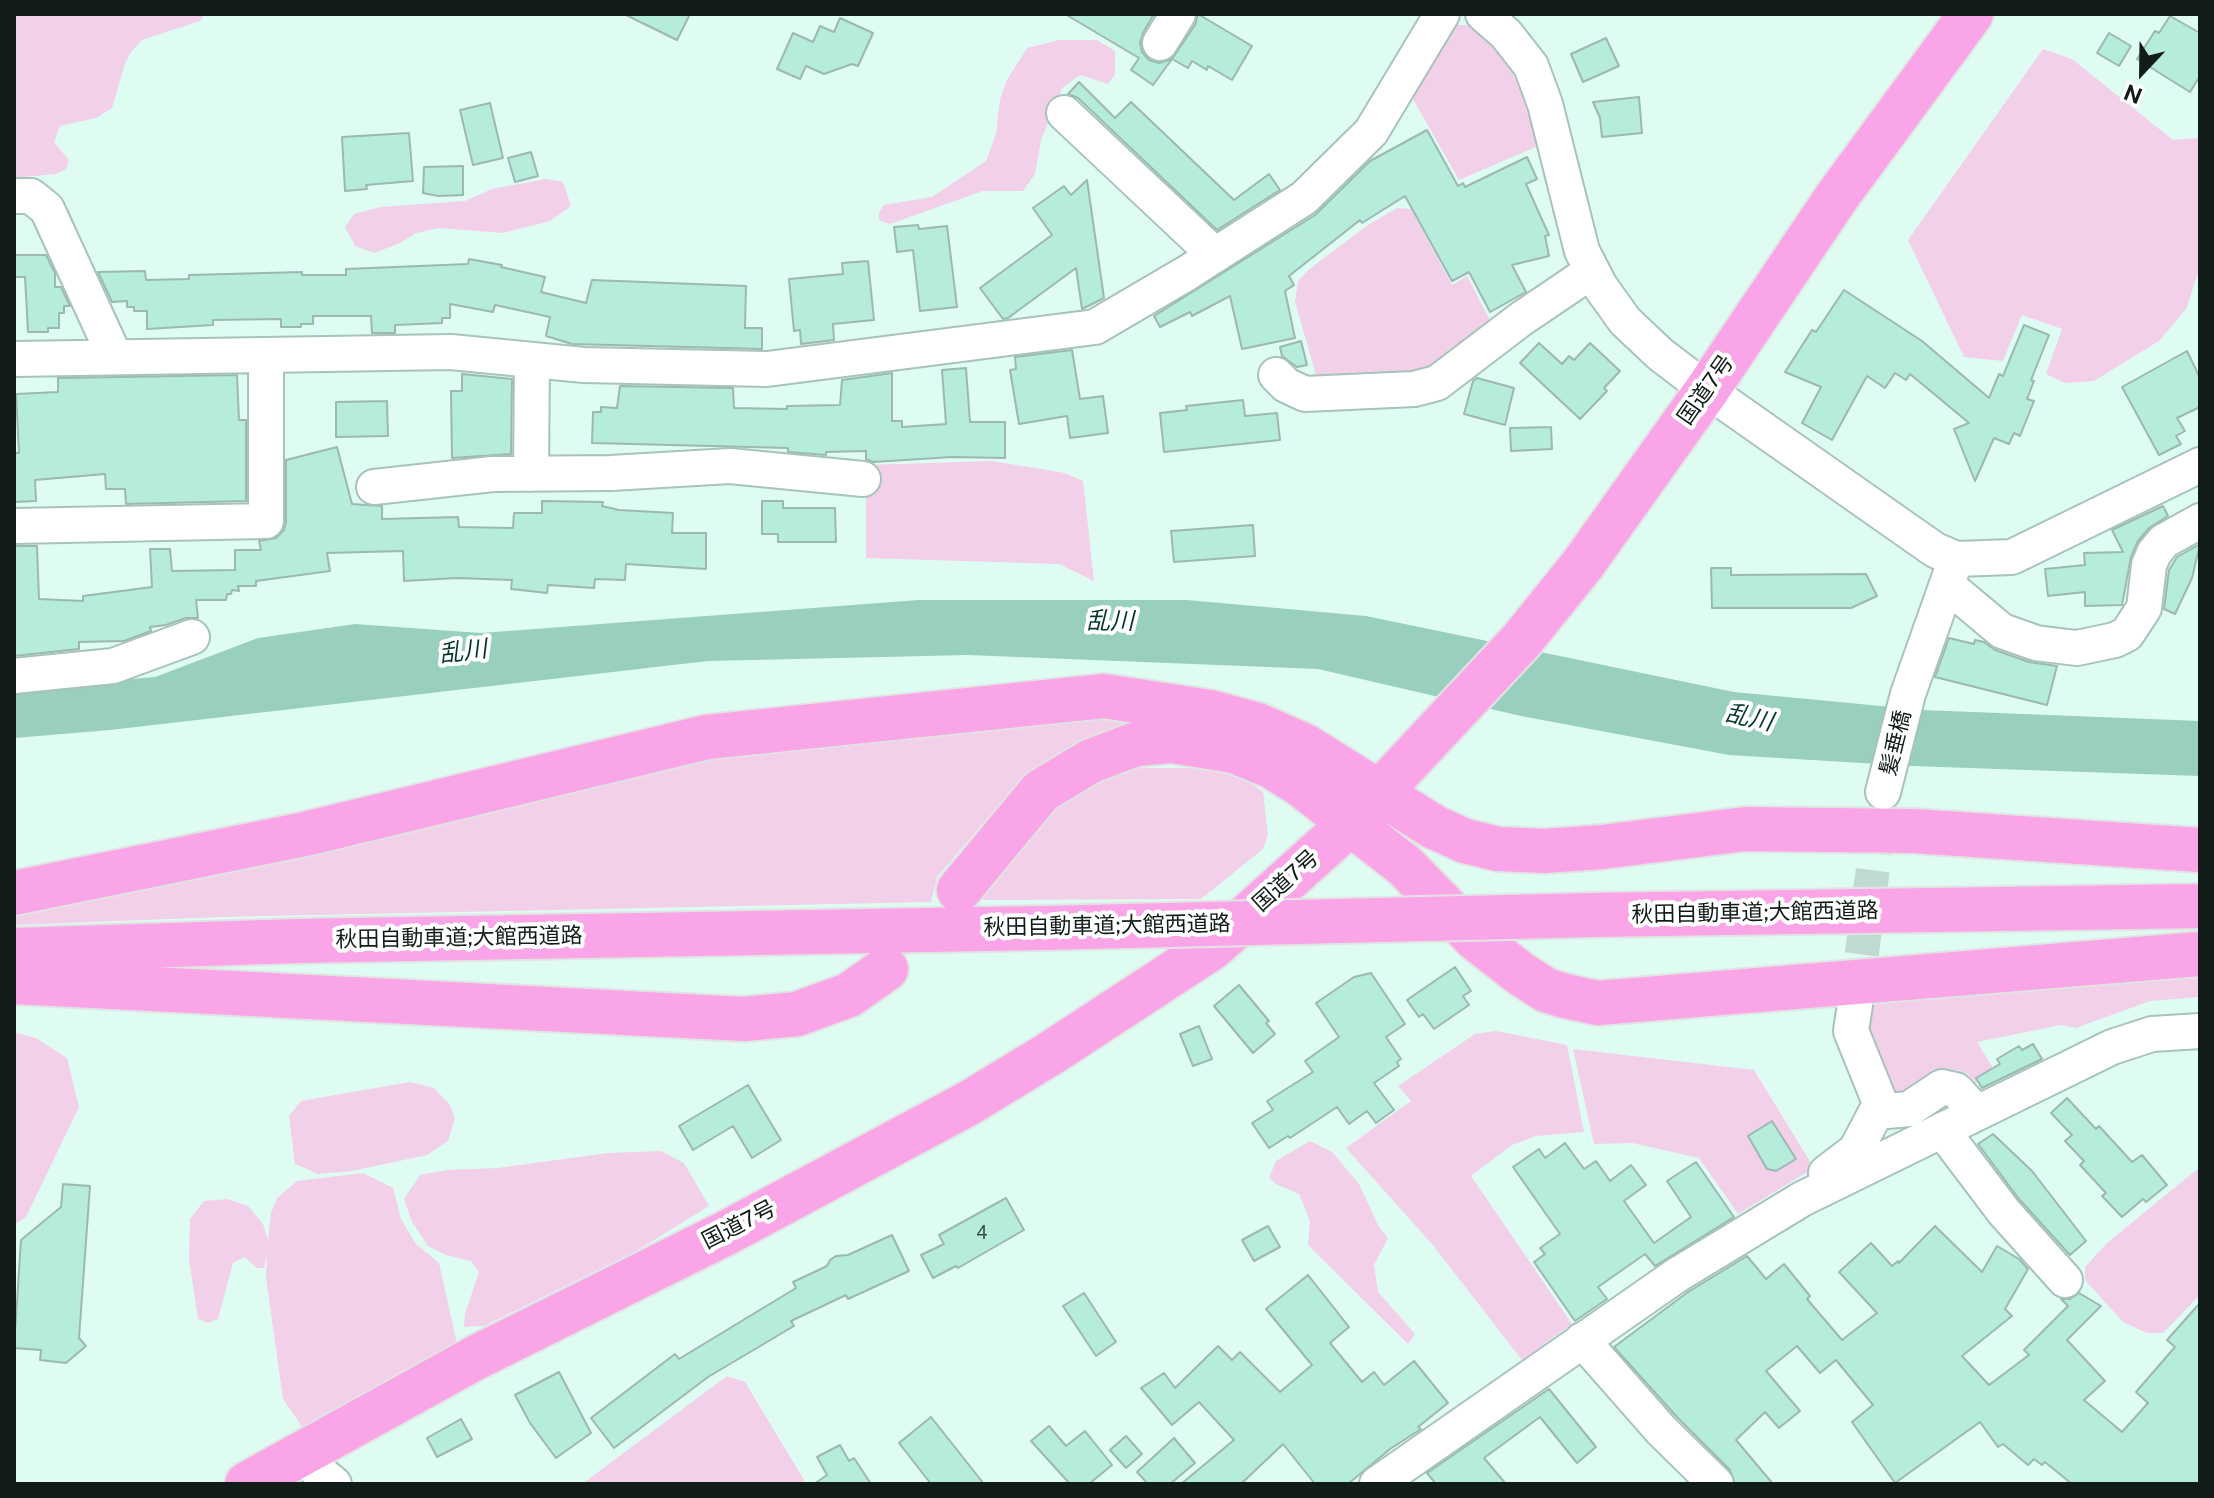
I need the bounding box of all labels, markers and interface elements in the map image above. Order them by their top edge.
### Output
north arrow [2102,32,2182,112]
text: N [2120,79,2146,110]
street label: 国道7号 [1672,350,1740,430]
water label: 乱川 [1086,608,1134,636]
water label: 乱川 [437,635,489,669]
water label: 乱川 [1723,699,1775,737]
street label: 髪垂橋 [1875,708,1917,778]
street label: 国道7号 [1248,845,1324,917]
street label: 秋田自動車道;大館西道路 [1631,898,1879,928]
street label: 秋田自動車道;大館西道路 [983,911,1231,941]
street label: 秋田自動車道;大館西道路 [335,923,583,953]
street label: 国道7号 [698,1195,780,1255]
house number: 4 [976,1222,988,1244]

